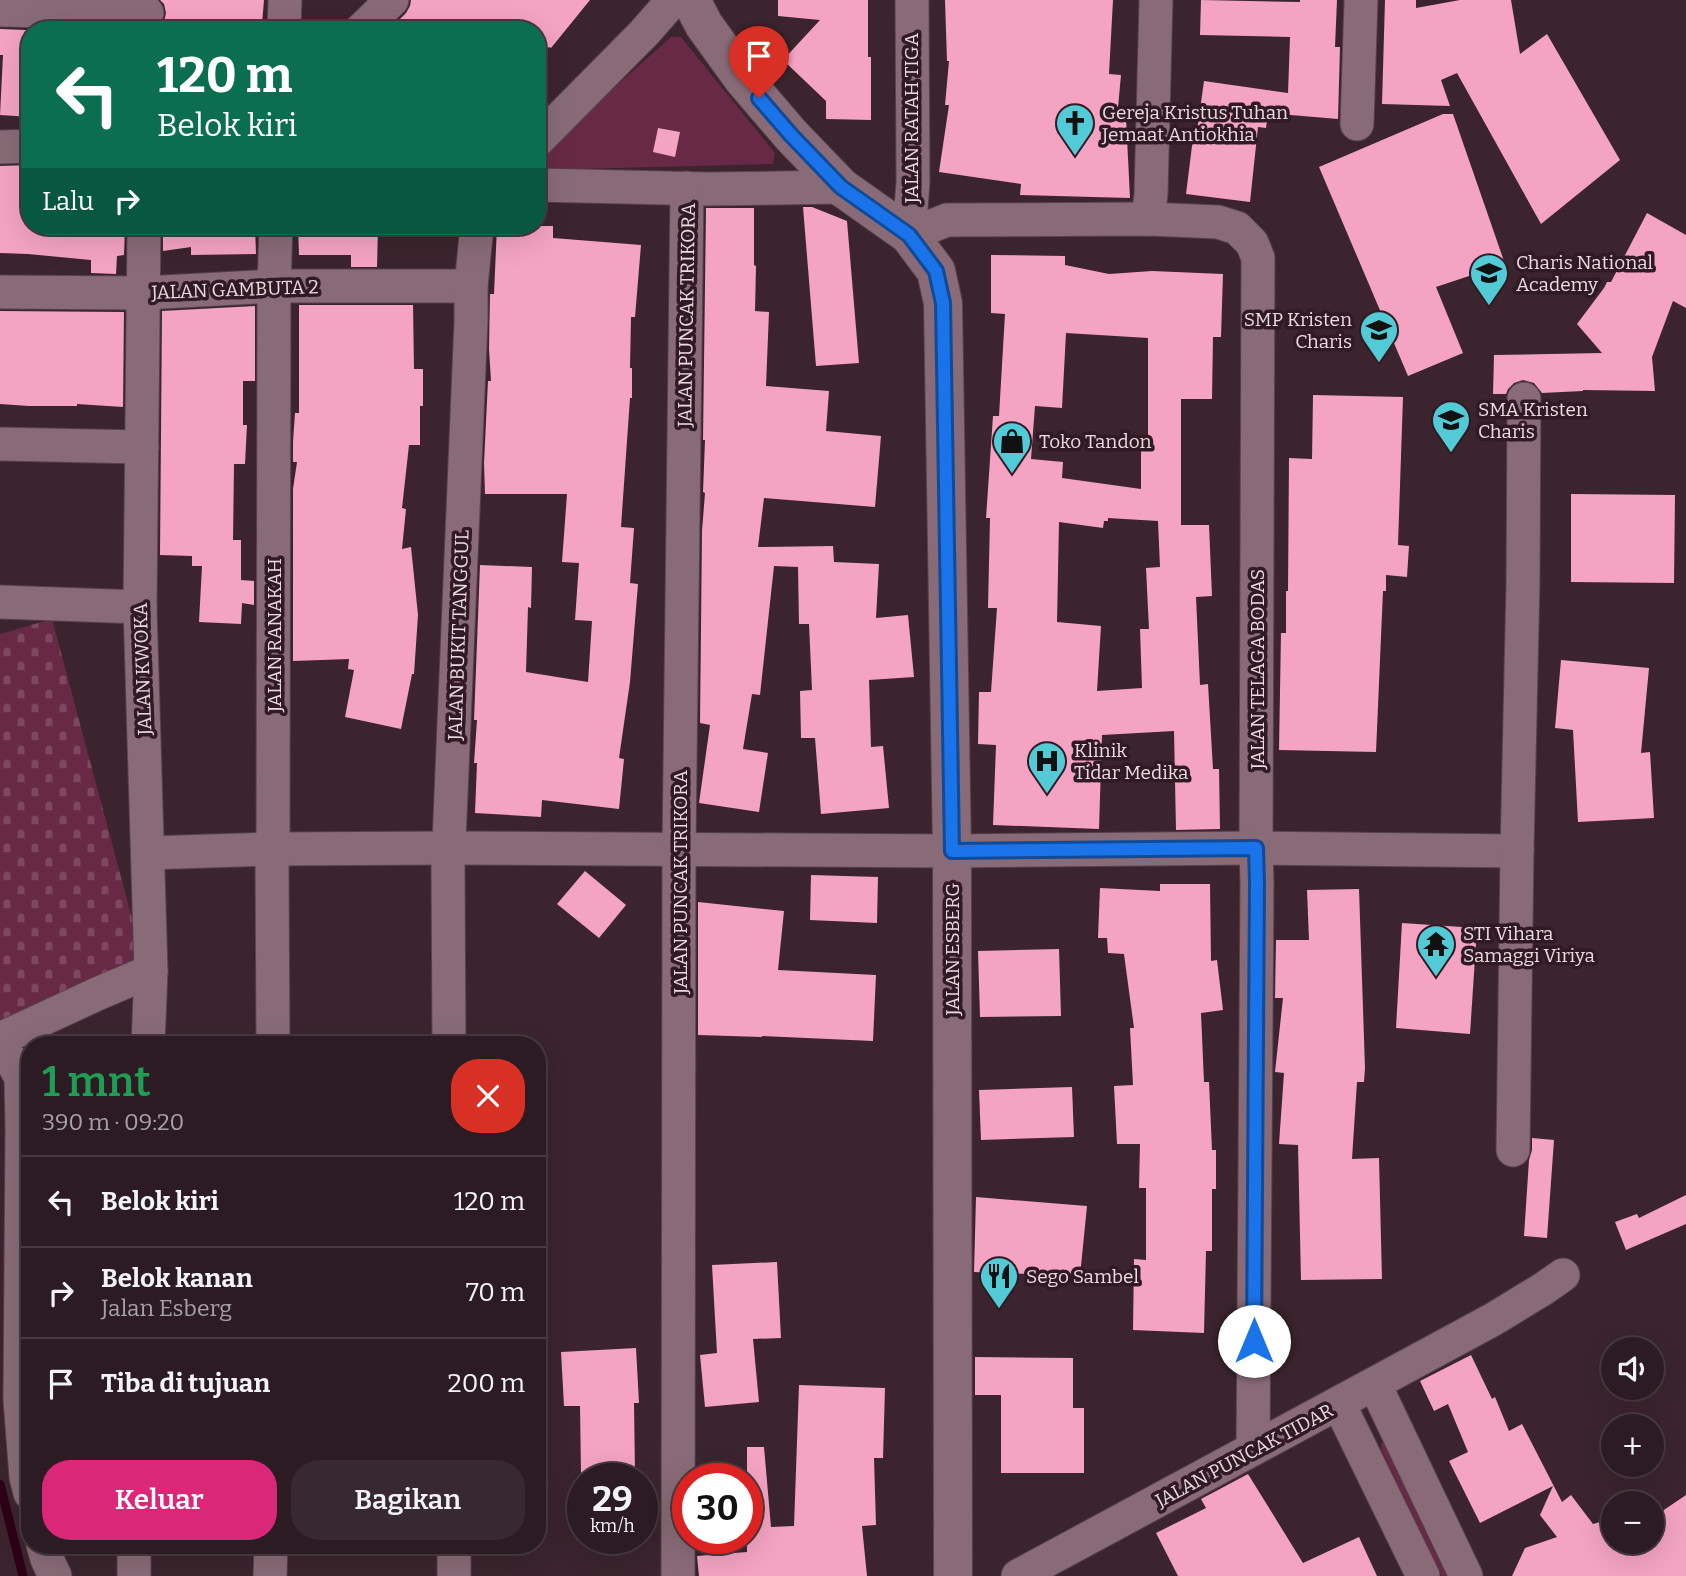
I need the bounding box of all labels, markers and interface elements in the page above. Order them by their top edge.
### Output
pin [729,26,789,98]
street label: JALAN RATAH TIGA [900,32,923,204]
icon: arrive [740,37,778,75]
text: 120 m [157,46,292,105]
icon: left [42,49,133,140]
place label: Gereja Kristus Tuhan Jemaat Antiokhia [1101,101,1288,146]
church icon: Gereja Kristus Tuhan Jemaat Antiokhia [1054,102,1096,157]
text: Belok kiri [157,106,297,144]
icon: right [108,182,146,220]
text: Lalu [42,186,94,217]
street label: JALAN PUNCAK TRIKORA [673,202,700,428]
place label: Charis National Academy [1516,251,1653,296]
school or university icon: Charis National Academy [1468,252,1510,307]
street label: JALAN GAMBUTA 2 [150,275,319,304]
place label: SMP Kristen Charis [1244,308,1352,353]
school or university icon: SMP Kristen Charis [1358,309,1400,364]
place label: SMA Kristen Charis [1478,398,1588,443]
school or university icon: SMA Kristen Charis [1430,399,1472,454]
shop icon: Toko Tandon [991,420,1033,475]
place label: Toko Tandon [1039,430,1152,453]
street label: JALAN BUKIT TANGGUL [443,529,474,742]
street label: JALAN RANAKAH [263,558,286,713]
street label: JALAN TELAGA BODAS [1246,569,1269,770]
street label: JALAN KWOKA [129,602,156,737]
place label: Klinik Tidar Medika [1074,739,1189,784]
hospital icon: Klinik Tidar Medika [1026,740,1068,795]
street label: JALAN PUNCAK TRIKORA [669,769,692,995]
street label: JALAN ESBERG [941,883,964,1016]
place label: STI Vihara Samaggi Viriya [1463,922,1596,967]
temple icon: STI Vihara Samaggi Viriya [1415,923,1457,978]
text: 1 mnt [42,1057,151,1107]
button: close [451,1059,525,1133]
text: 390 m · 09:20 [42,1108,184,1136]
icon: left [42,1183,80,1221]
text: Belok kiri [101,1186,219,1217]
text: 120 m [454,1186,525,1217]
restaurant icon: Sego Sambel [978,1255,1020,1310]
text: Belok kanan [101,1263,253,1294]
place label: Sego Sambel [1026,1265,1139,1288]
icon: right [42,1274,80,1312]
text: 70 m [466,1277,525,1308]
text: Jalan Esberg [101,1294,232,1322]
position arrow [1217,1304,1291,1378]
map controls [1601,1337,1664,1554]
button: sound [1601,1337,1664,1400]
icon: arrive [42,1365,80,1403]
text: Tiba di tujuan [101,1368,270,1399]
text: 200 m [448,1368,525,1399]
street label: JALAN PUNCAK TIDAR [1151,1399,1337,1513]
button: + [1601,1414,1664,1477]
button: Keluar [42,1460,277,1540]
button: Bagikan [291,1460,525,1540]
speed limit sign: 30 [672,1463,763,1554]
text: 29 [592,1478,633,1520]
button: − [1601,1491,1664,1554]
text: km/h [590,1515,635,1537]

